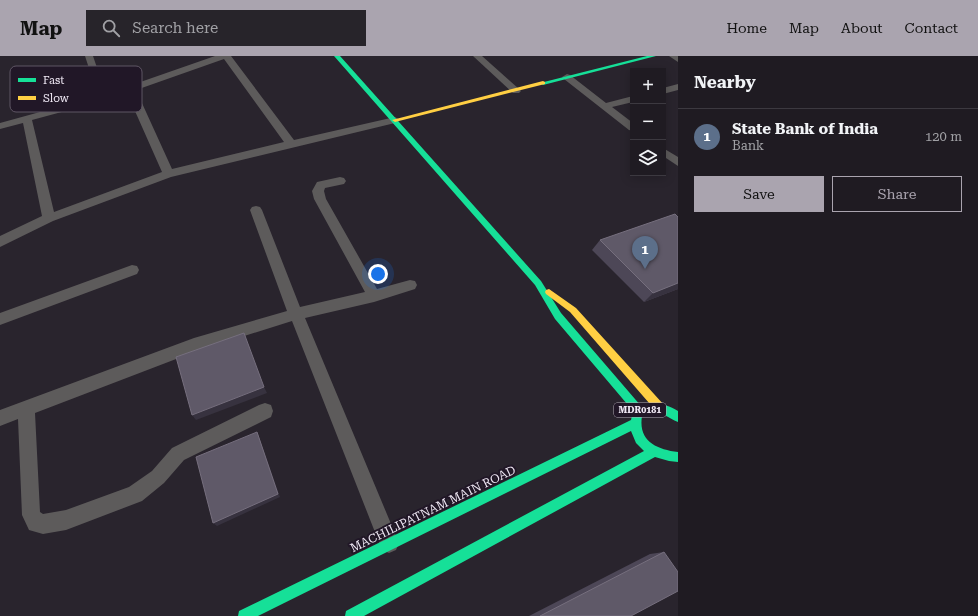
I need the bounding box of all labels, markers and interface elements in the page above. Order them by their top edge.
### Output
search box [86,10,366,46]
text: Map [20,17,62,40]
icon: search [100,17,122,39]
text: Search here [132,19,218,37]
text: Home [726,20,767,36]
text: Map [789,20,819,36]
text: About [841,20,883,36]
text: Contact [905,20,958,36]
legend [10,66,142,112]
map controls [630,68,666,176]
button: + [630,68,666,104]
text: Nearby [694,72,756,92]
text: Fast [43,74,64,87]
text: Slow [43,92,70,105]
button: − [630,104,666,140]
text: State Bank of India [732,120,878,138]
text: 1 [703,129,711,144]
text: 120 m [925,129,962,144]
text: Bank [732,138,764,153]
button: layers [630,140,666,176]
button: Save [694,176,824,212]
button: Share [832,176,962,212]
pin: 1 [632,236,658,269]
your location [368,264,388,284]
road number: MDR0181 [614,403,666,417]
street label: MACHILIPATNAM MAIN ROAD [348,463,518,555]

